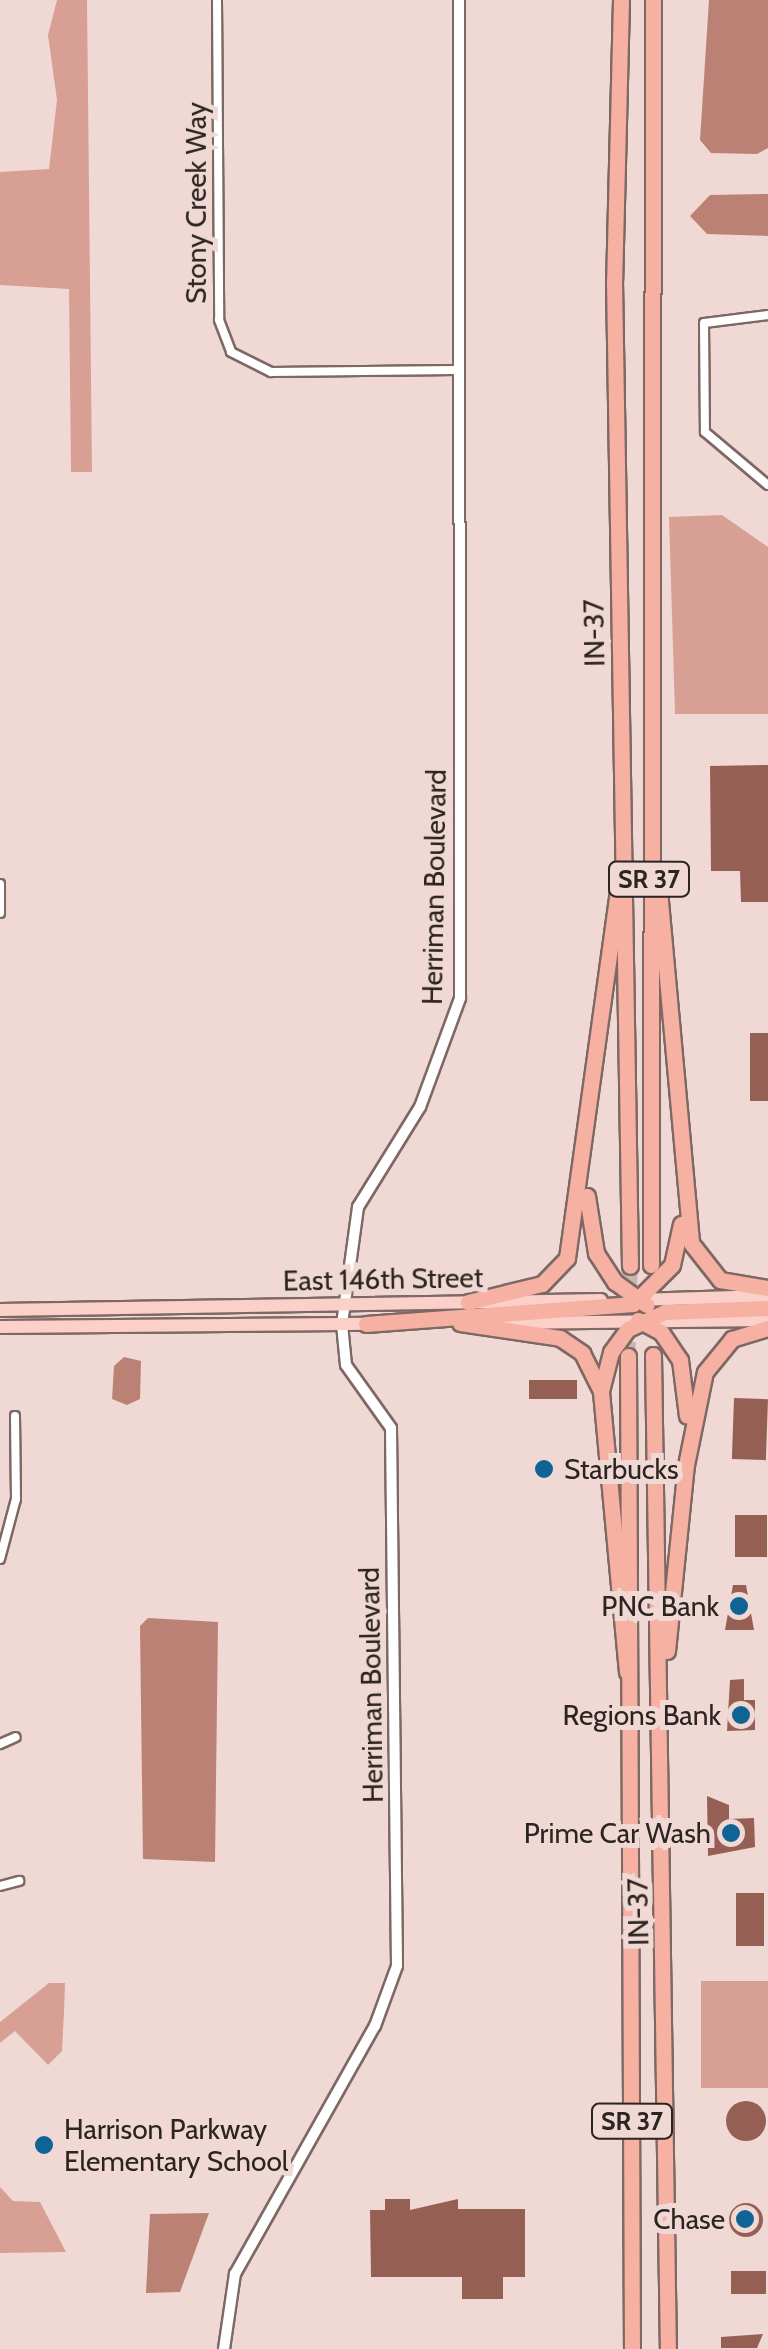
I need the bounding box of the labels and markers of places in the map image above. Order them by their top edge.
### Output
place label: Starbucks [564,1452,679,1486]
marker: Starbucks [533,1458,555,1480]
place label: PNC Bank [601,1589,719,1623]
marker: PNC Bank [728,1595,750,1617]
place label: Regions Bank [563,1698,721,1732]
marker: Regions Bank [730,1704,752,1726]
place label: Prime Car Wash [524,1816,711,1850]
marker: Prime Car Wash [720,1822,742,1844]
place label: Harrison Parkway Elementary School [64,2112,288,2178]
marker: Harrison Parkway Elementary School [33,2134,55,2156]
place label: Chase [653,2202,725,2236]
marker: Chase [734,2208,756,2230]

